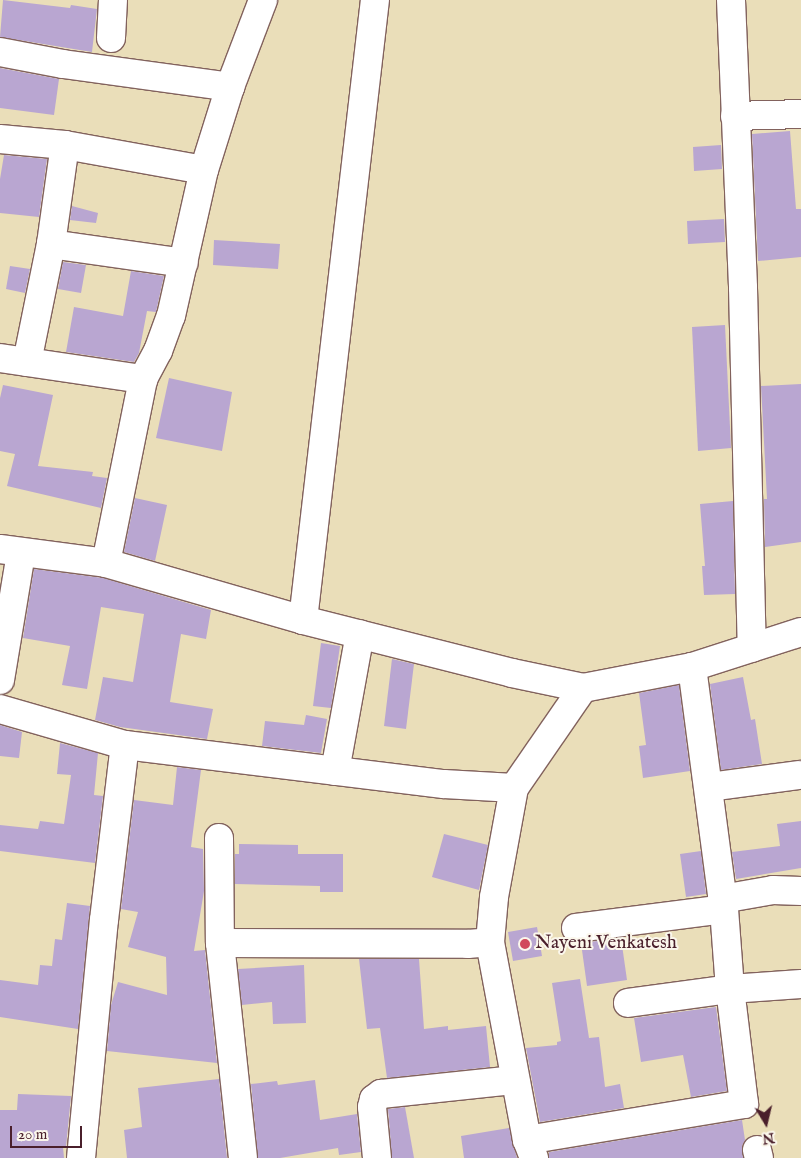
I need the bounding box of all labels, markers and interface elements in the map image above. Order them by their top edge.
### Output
place label: Nayeni Venkatesh [535,933,677,955]
marker: Nayeni Venkatesh [519,938,531,950]
north arrow [741,1098,791,1148]
scale bar [12,1116,85,1148]
text: 20 m [18,1125,47,1144]
text: N [761,1128,776,1148]

